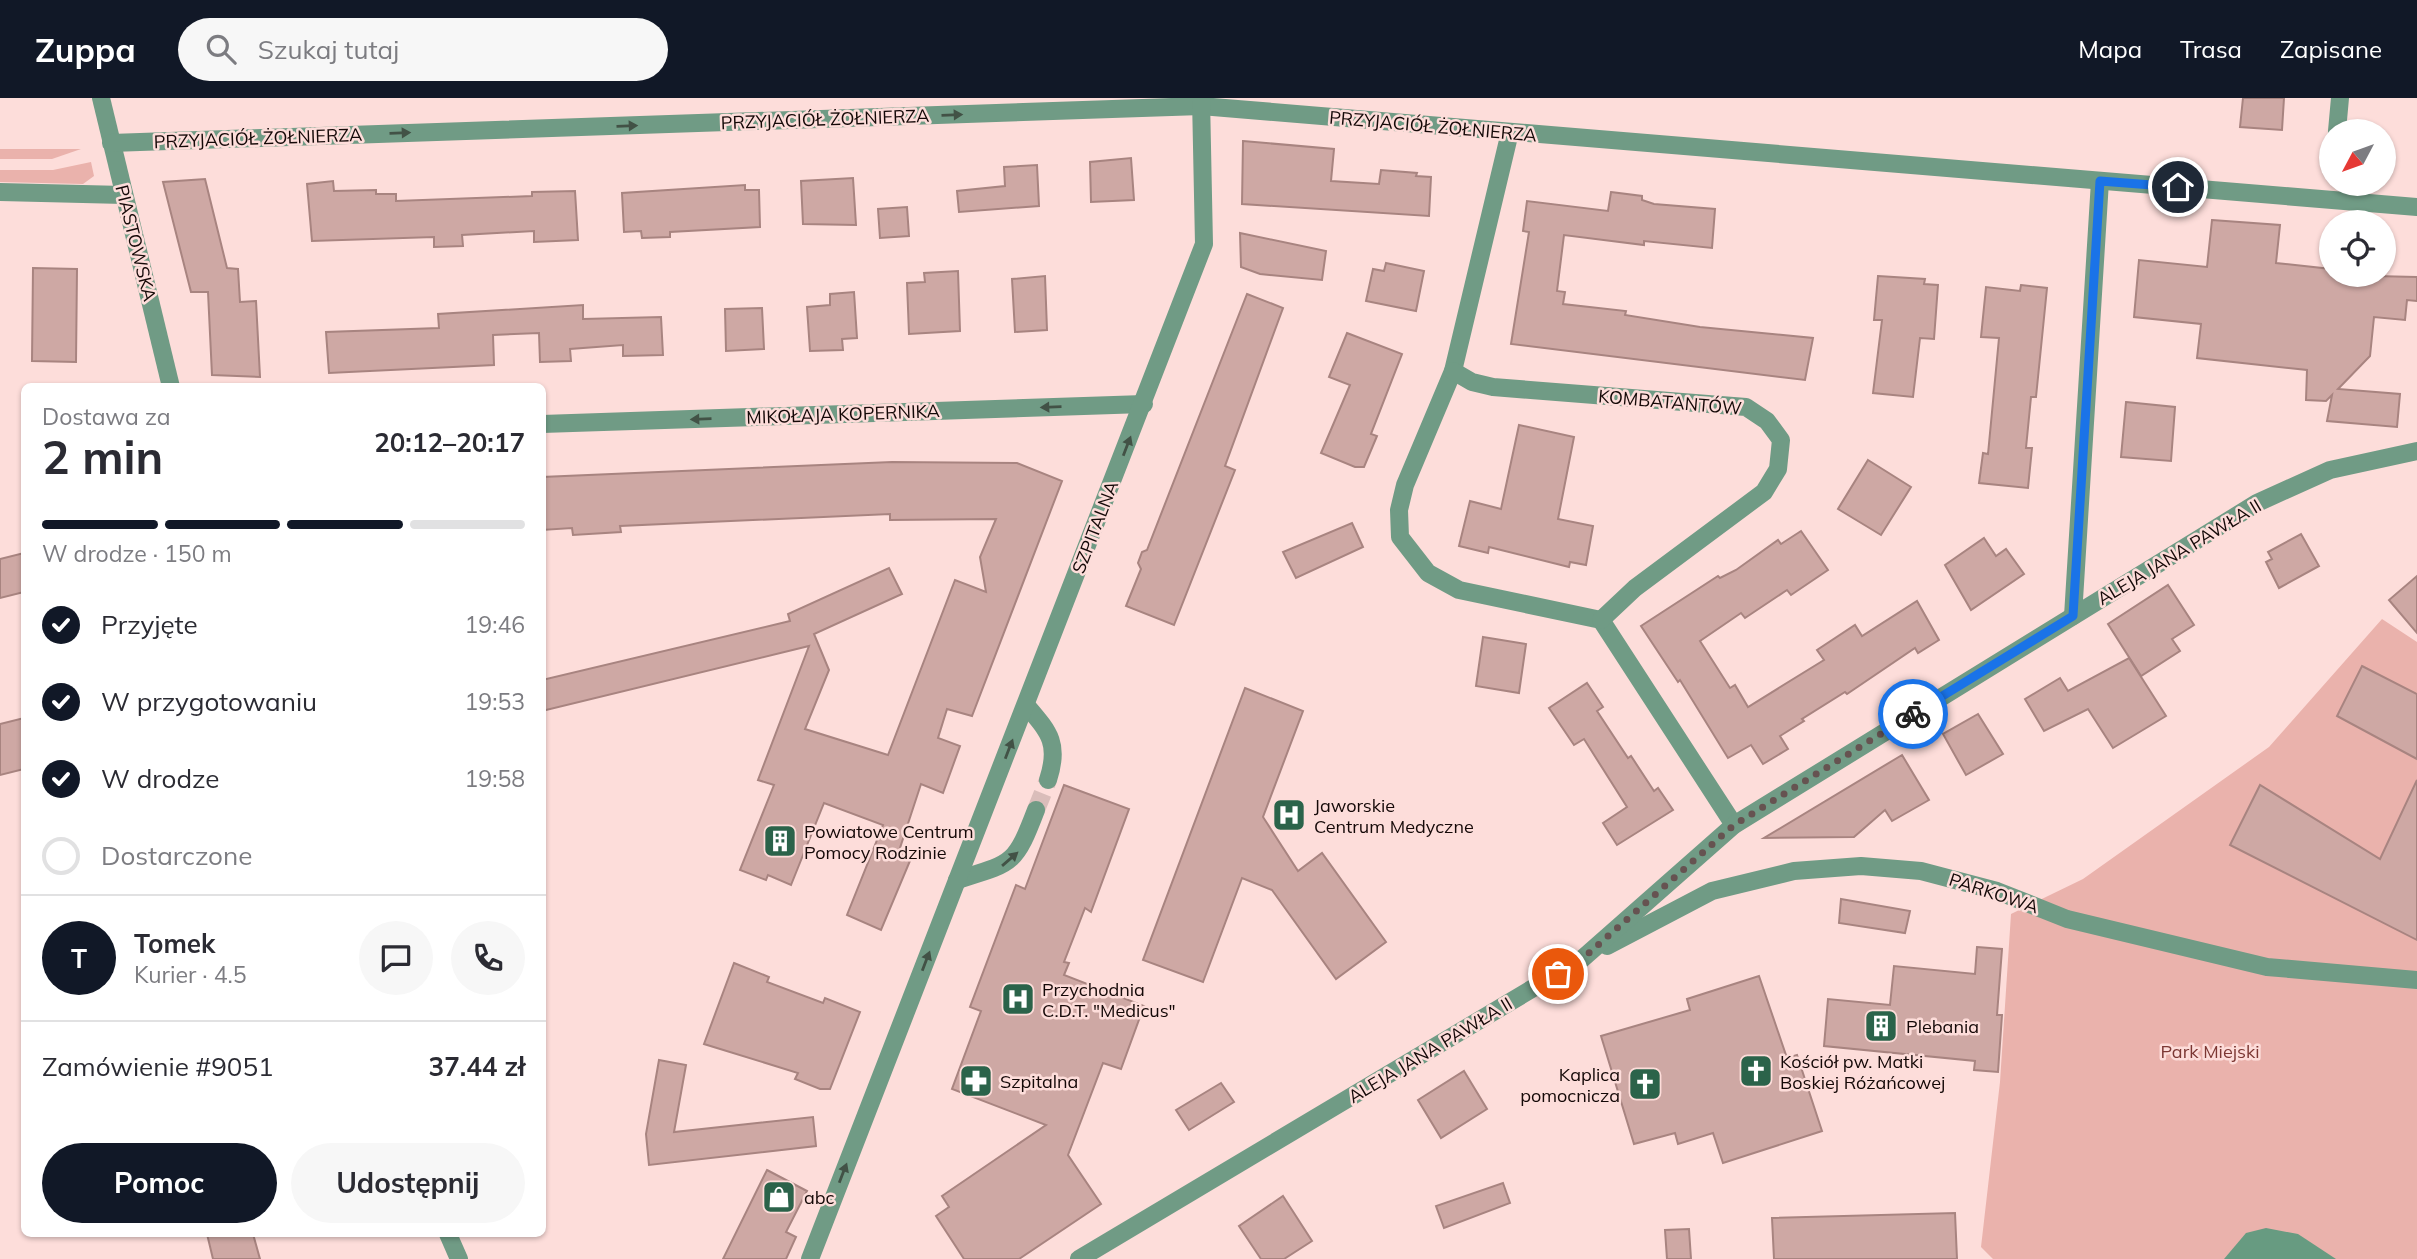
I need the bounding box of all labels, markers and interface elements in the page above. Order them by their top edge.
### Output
search box [178,18,668,81]
text: Zuppa [35,29,136,70]
icon: search [202,30,240,68]
text: Szukaj tutaj [258,33,399,66]
text: Mapa [2078,34,2142,64]
text: Trasa [2180,34,2242,64]
text: Zapisane [2280,34,2382,64]
street label: PRZYJACIÓŁ ŻOŁNIERZA [720,104,930,134]
street label: PRZYJACIÓŁ ŻOŁNIERZA [1328,105,1538,147]
one-way arrow [942,109,964,120]
north arrow [2319,119,2396,196]
map controls [2319,119,2396,287]
one-way arrow [616,120,638,131]
street label: PRZYJACIÓŁ ŻOŁNIERZA [153,123,363,153]
one-way arrow [389,128,411,139]
pin [2148,157,2208,217]
icon: home [2159,168,2197,206]
street label: PIASTOWSKA [110,182,162,304]
button: locate [2319,210,2396,287]
street label: KOMBATANTÓW [1597,384,1743,420]
street label: MIKOŁAJA KOPERNIKA [746,399,940,429]
text: Dostawa za [42,402,171,431]
one-way arrow [1040,402,1062,413]
one-way arrow [690,413,712,425]
text: 20:12–20:17 [374,426,525,459]
text: 2 min [42,428,163,486]
one-way arrow [1122,435,1133,456]
street label: SZPITALNA [1067,477,1123,577]
street label: ALEJA JANA PAWŁA II [2093,494,2265,610]
text: W drodze · 150 m [42,539,232,568]
icon: check [42,606,80,644]
text: Przyjęte [101,608,198,641]
text: 19:46 [465,610,525,639]
courier [1878,679,1948,749]
icon: check [42,683,80,721]
text: W przygotowaniu [101,685,317,718]
text: 19:53 [465,687,525,716]
icon: bike [1894,695,1932,733]
one-way arrow [1003,738,1014,759]
icon: check [42,760,80,798]
text: W drodze [101,762,219,795]
text: 19:58 [465,764,525,793]
place label: Jaworskie Centrum Medyczne [1314,794,1474,838]
hospital icon: Jaworskie Centrum Medyczne [1270,796,1308,834]
place label: Powiatowe Centrum Pomocy Rodzinie [804,820,974,864]
building icon: Powiatowe Centrum Pomocy Rodzinie [761,822,799,860]
text: Dostarczone [101,839,252,872]
one-way arrow [1001,851,1019,867]
street label: PARKOWA [1946,868,2042,918]
button: chat [359,921,433,995]
button: phone [451,921,525,995]
text: Tomek [134,927,215,960]
text: T [71,942,87,975]
pin [1528,944,1588,1004]
one-way arrow [921,950,932,971]
icon: bag [1539,955,1577,993]
text: Kurier · 4.5 [134,960,246,989]
place label: Przychodnia C.D.T. "Medicus" [1042,978,1176,1022]
hospital icon: Przychodnia C.D.T. "Medicus" [999,980,1037,1018]
street label: ALEJA JANA PAWŁA II [1344,992,1516,1108]
building icon: Plebania [1862,1007,1900,1045]
place label: Plebania [1906,1015,1979,1038]
park label: Park Miejski [2161,1040,2259,1063]
text: Zamówienie #9051 [42,1050,274,1083]
text: 37.44 zł [429,1050,525,1083]
place label: Kościół pw. Matki Boskiej Różańcowej [1780,1050,1945,1094]
church icon: Kościół pw. Matki Boskiej Różańcowej [1737,1052,1775,1090]
pharmacy icon: Szpitalna [957,1062,995,1100]
place label: Kaplica pomocnicza [1520,1063,1620,1107]
church icon: Kaplica pomocnicza [1626,1065,1664,1103]
place label: Szpitalna [1000,1070,1078,1093]
button: Pomoc [42,1143,277,1223]
button: Udostępnij [291,1143,525,1223]
one-way arrow [838,1162,849,1183]
shop icon: abc [760,1178,798,1216]
place label: abc [804,1186,835,1209]

